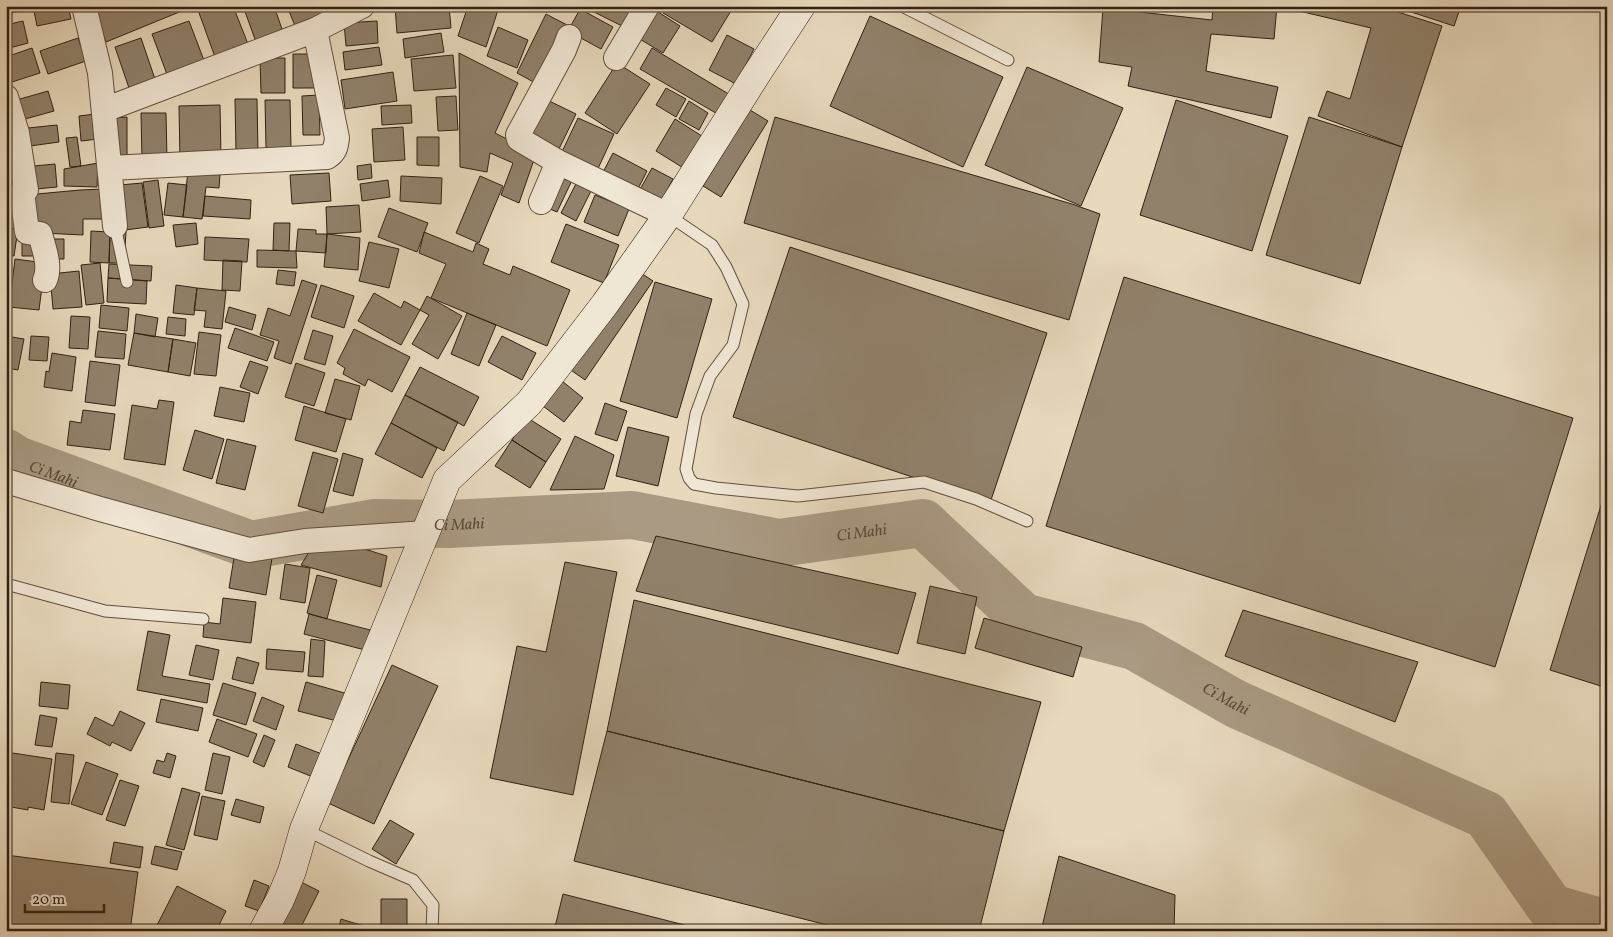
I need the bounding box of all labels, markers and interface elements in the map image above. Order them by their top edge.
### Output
water label: Ci Mahi [26,456,81,494]
water label: Ci Mahi [434,513,486,537]
water label: Ci Mahi [835,519,889,548]
water label: Ci Mahi [1198,678,1253,722]
scale bar [25,882,104,914]
text: 20 m [32,890,65,911]

